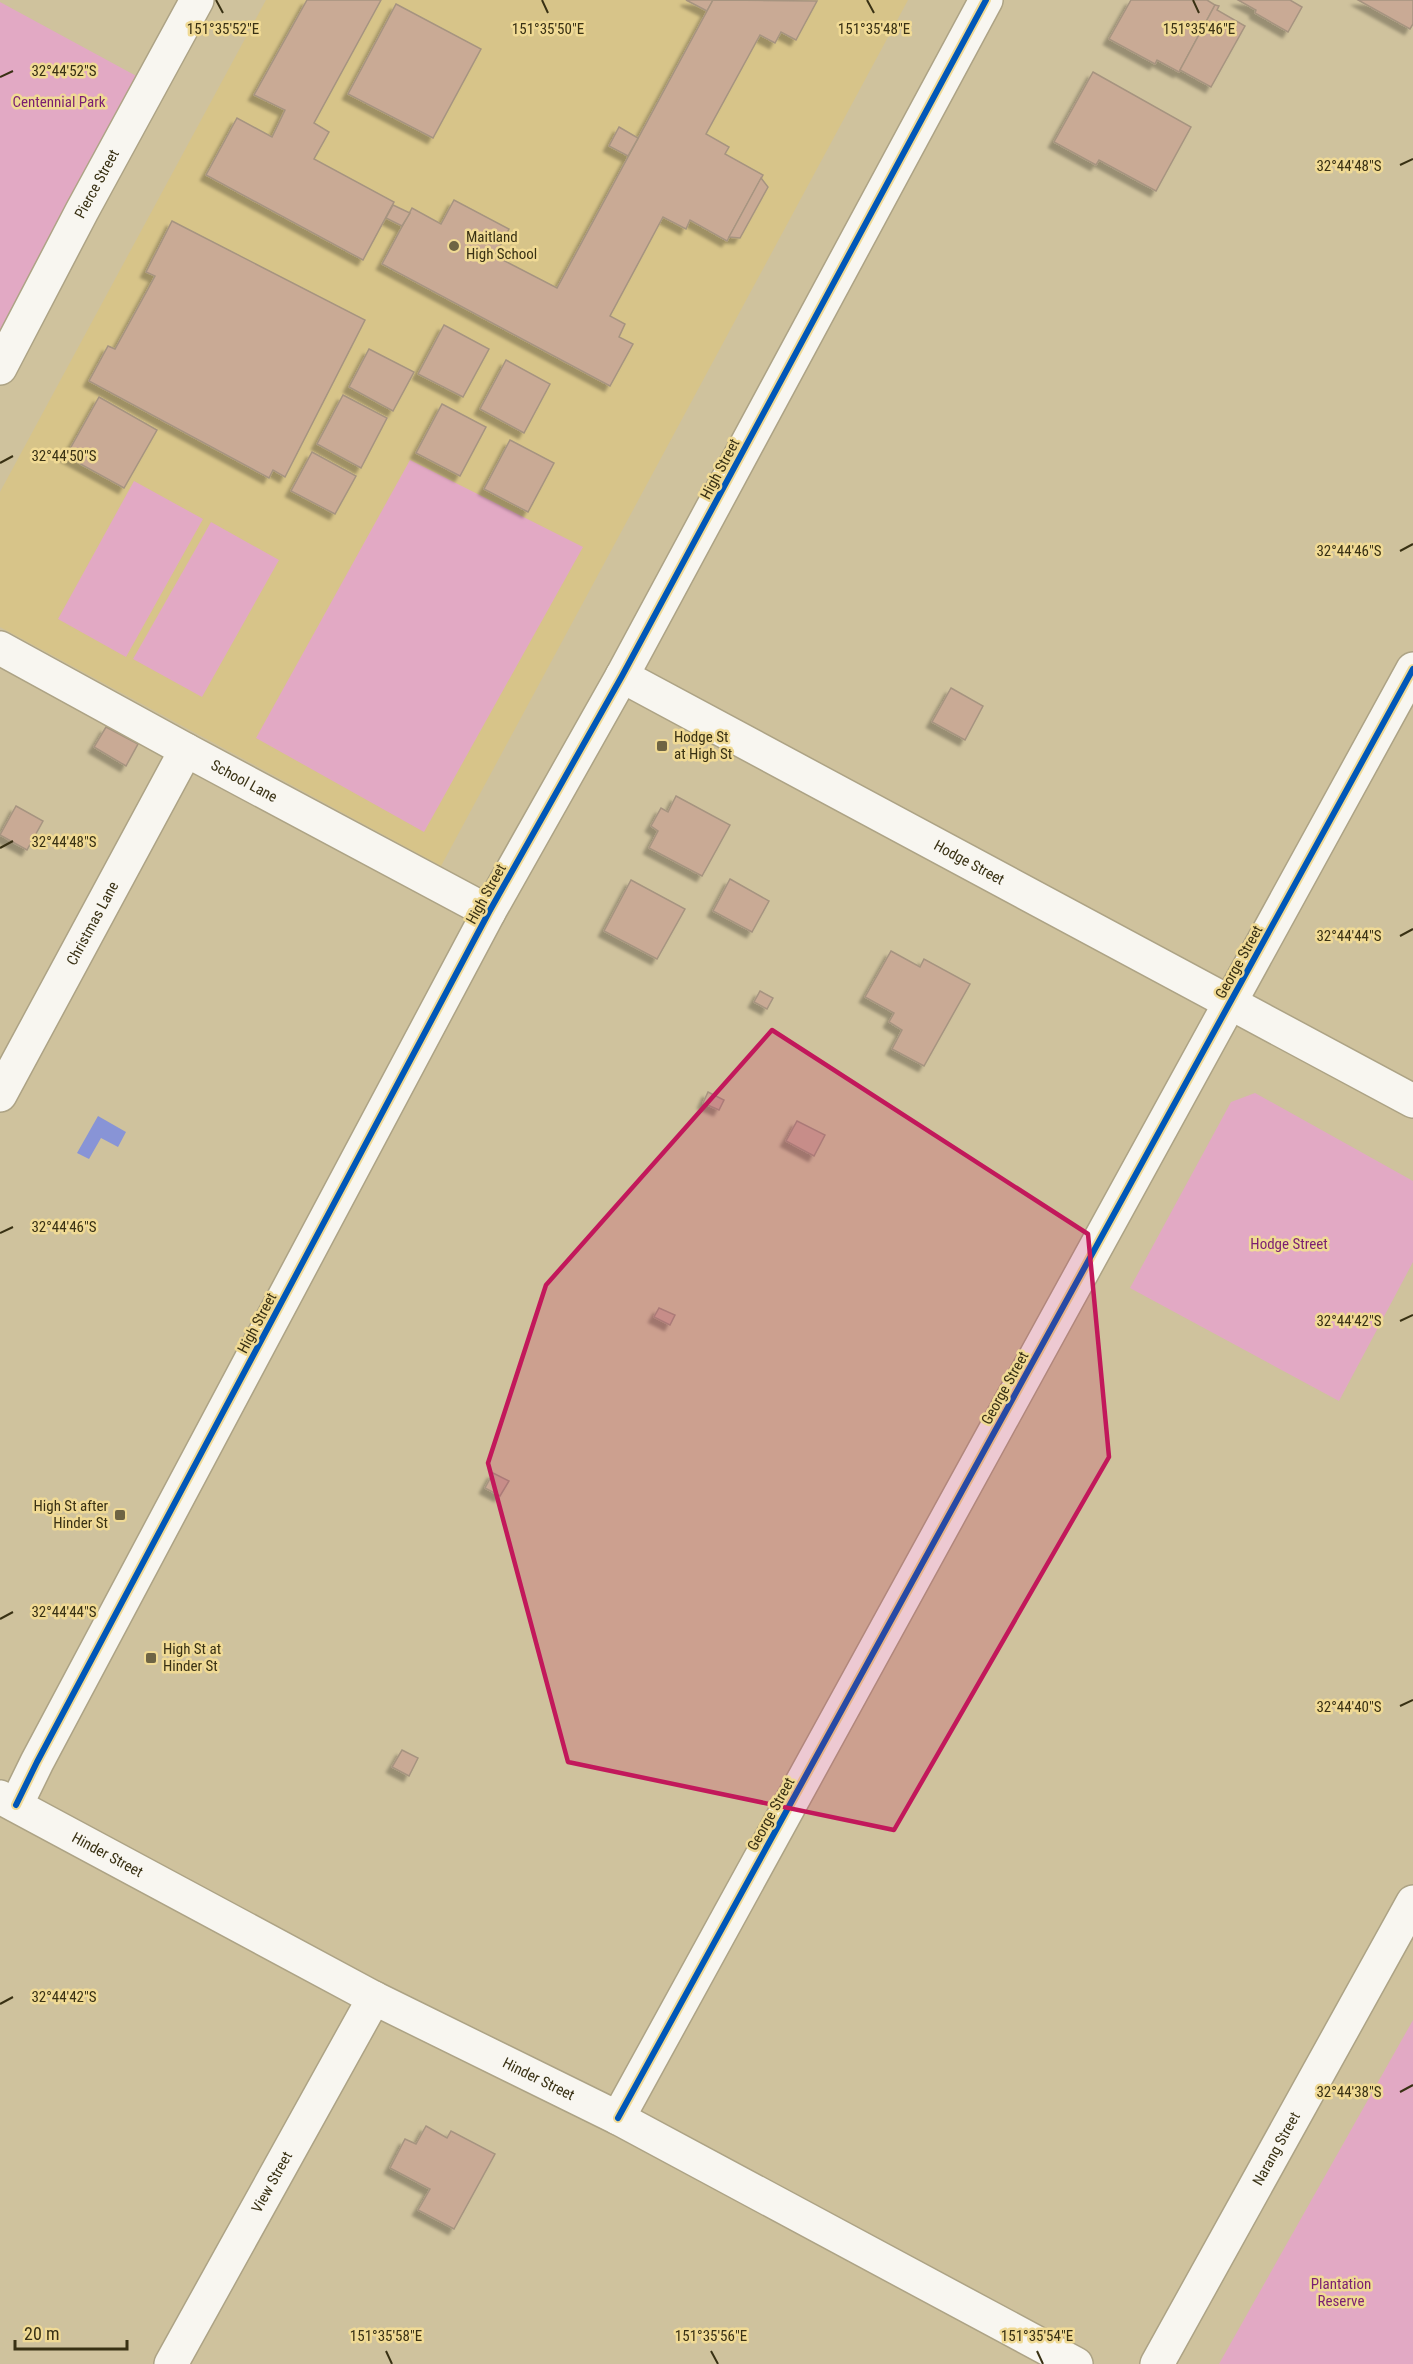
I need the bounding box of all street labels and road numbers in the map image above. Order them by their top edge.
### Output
street label: Pierce Street [71,146,123,221]
street label: High Street [697,436,743,502]
street label: School Lane [208,756,280,806]
street label: Hodge Street [931,836,1007,889]
street label: High Street [462,861,510,927]
street label: Christmas Lane [63,878,122,968]
street label: George Street [1212,922,1266,1002]
street label: High Street [234,1290,280,1356]
street label: George Street [978,1348,1032,1428]
street label: George Street [744,1774,798,1854]
street label: Hinder Street [69,1828,146,1881]
street label: Hinder Street [500,2054,577,2104]
street label: Narang Street [1249,2109,1304,2189]
street label: View Street [248,2148,296,2216]

